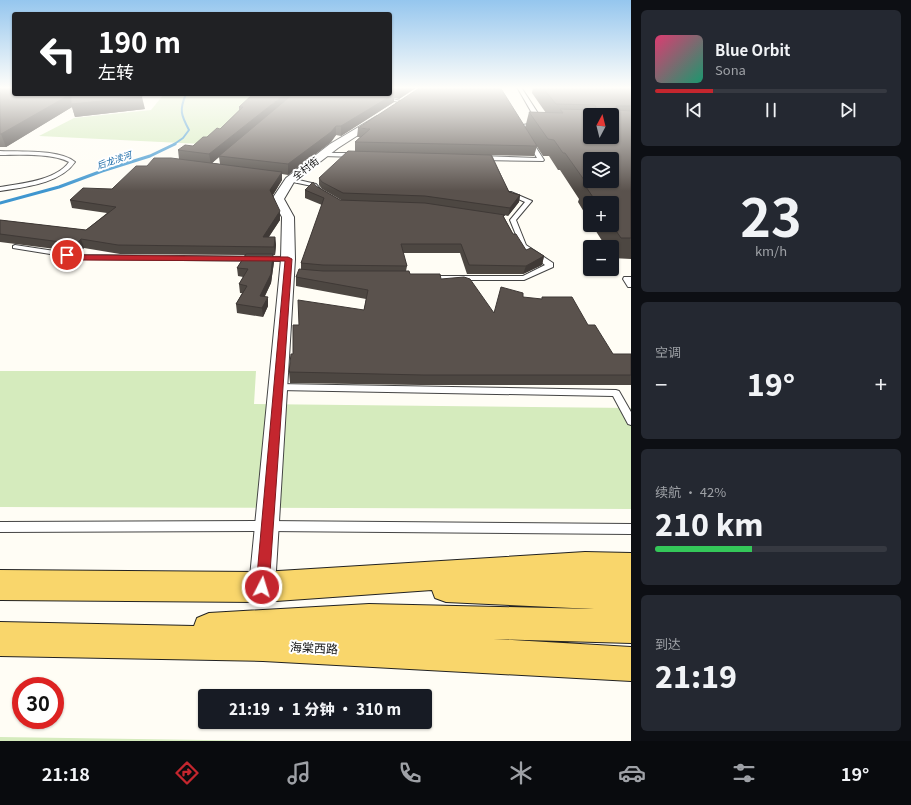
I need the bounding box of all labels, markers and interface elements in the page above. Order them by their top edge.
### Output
text: 190 m [98,21,181,61]
icon: left [32,28,84,80]
text: Blue Orbit [715,39,790,60]
text: 左转 [98,58,134,84]
text: Sona [715,60,746,79]
icon: previous [683,99,705,121]
icon: pause [760,99,782,121]
icon: next [837,99,859,121]
north arrow [583,108,619,144]
map controls [583,108,619,276]
water label: 后龙渎河 [95,147,135,172]
button: layers [583,152,619,188]
street label: 全村街 [289,153,321,183]
text: 23 [740,177,802,252]
button: + [583,196,619,232]
pin [50,238,84,272]
button: − [583,240,619,276]
text: km/h [755,241,787,260]
icon: arrive [56,244,78,266]
text: 空调 [655,342,681,361]
text: 19° [747,361,795,405]
text: − [655,367,667,399]
text: + [875,367,887,399]
text: 续航 · 42% [655,482,726,501]
text: 210 km [655,501,764,545]
position arrow [241,566,283,608]
text: 到达 [655,634,681,653]
street label: 海棠西路 [290,637,338,657]
text: 21:19 [655,653,737,697]
speed limit sign: 30 [12,677,64,729]
text: 21:19 · 1 分钟 · 310 m [229,698,401,719]
icon: directions [173,759,201,787]
icon: music [285,759,313,787]
icon: phone [396,759,424,787]
icon: climate [507,759,535,787]
icon: car [618,759,646,787]
icon: filters [730,759,758,787]
text: 21:18 [42,760,90,786]
text: 19° [841,760,869,786]

